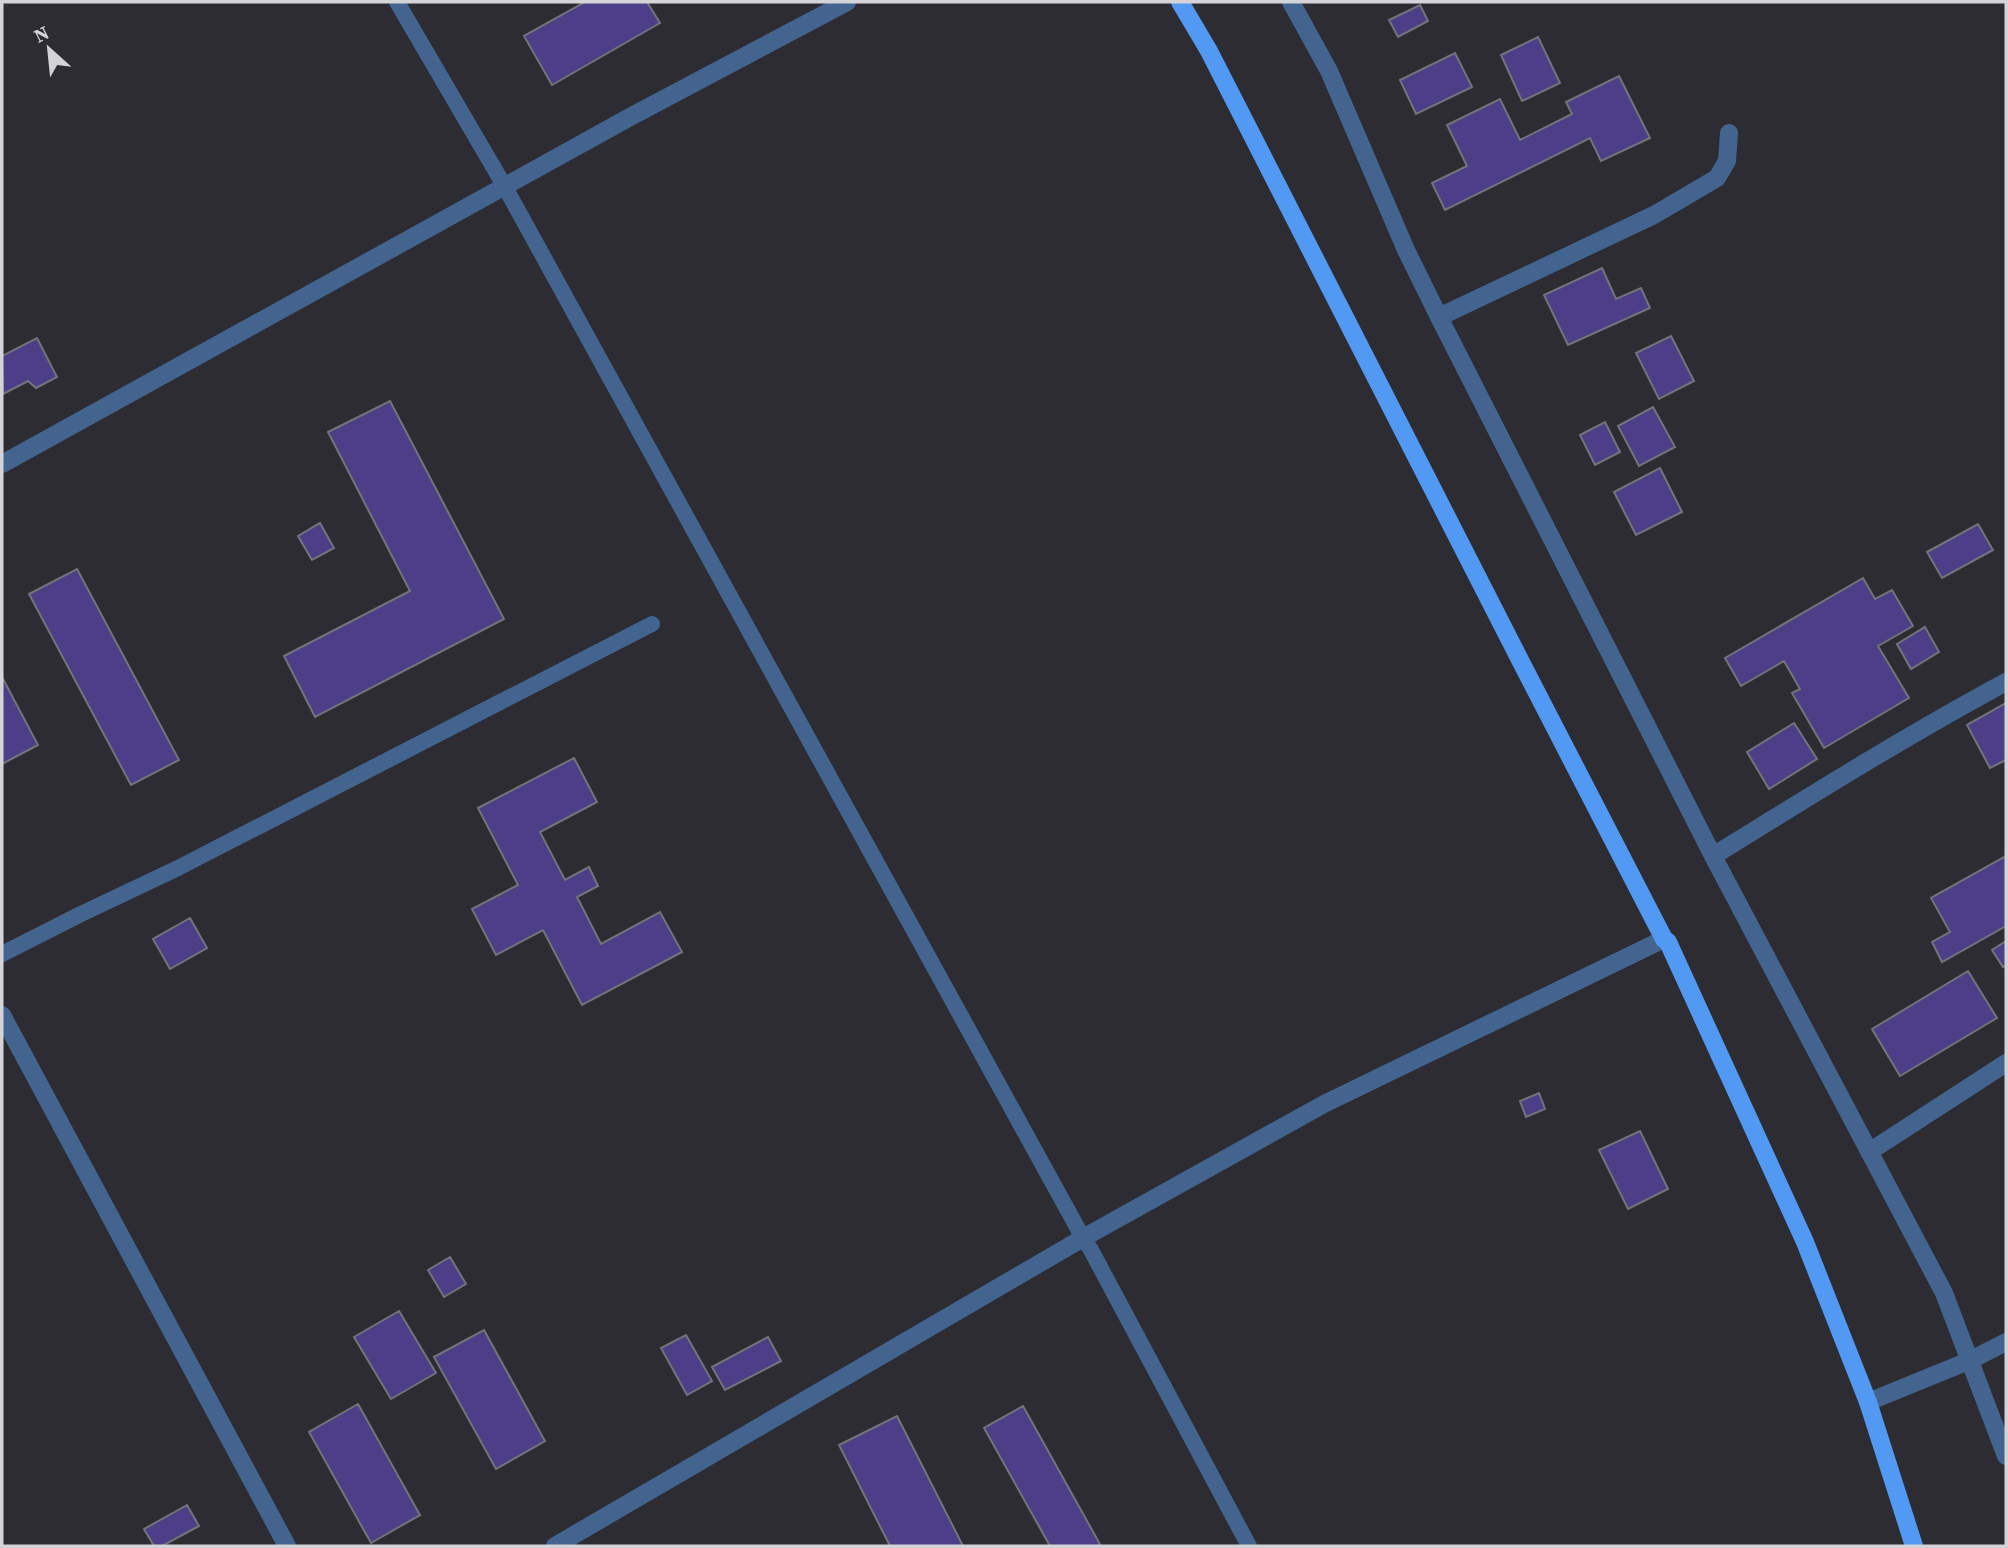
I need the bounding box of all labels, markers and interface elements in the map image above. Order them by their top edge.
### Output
north arrow [14,14,84,84]
text: N [29,19,53,49]

